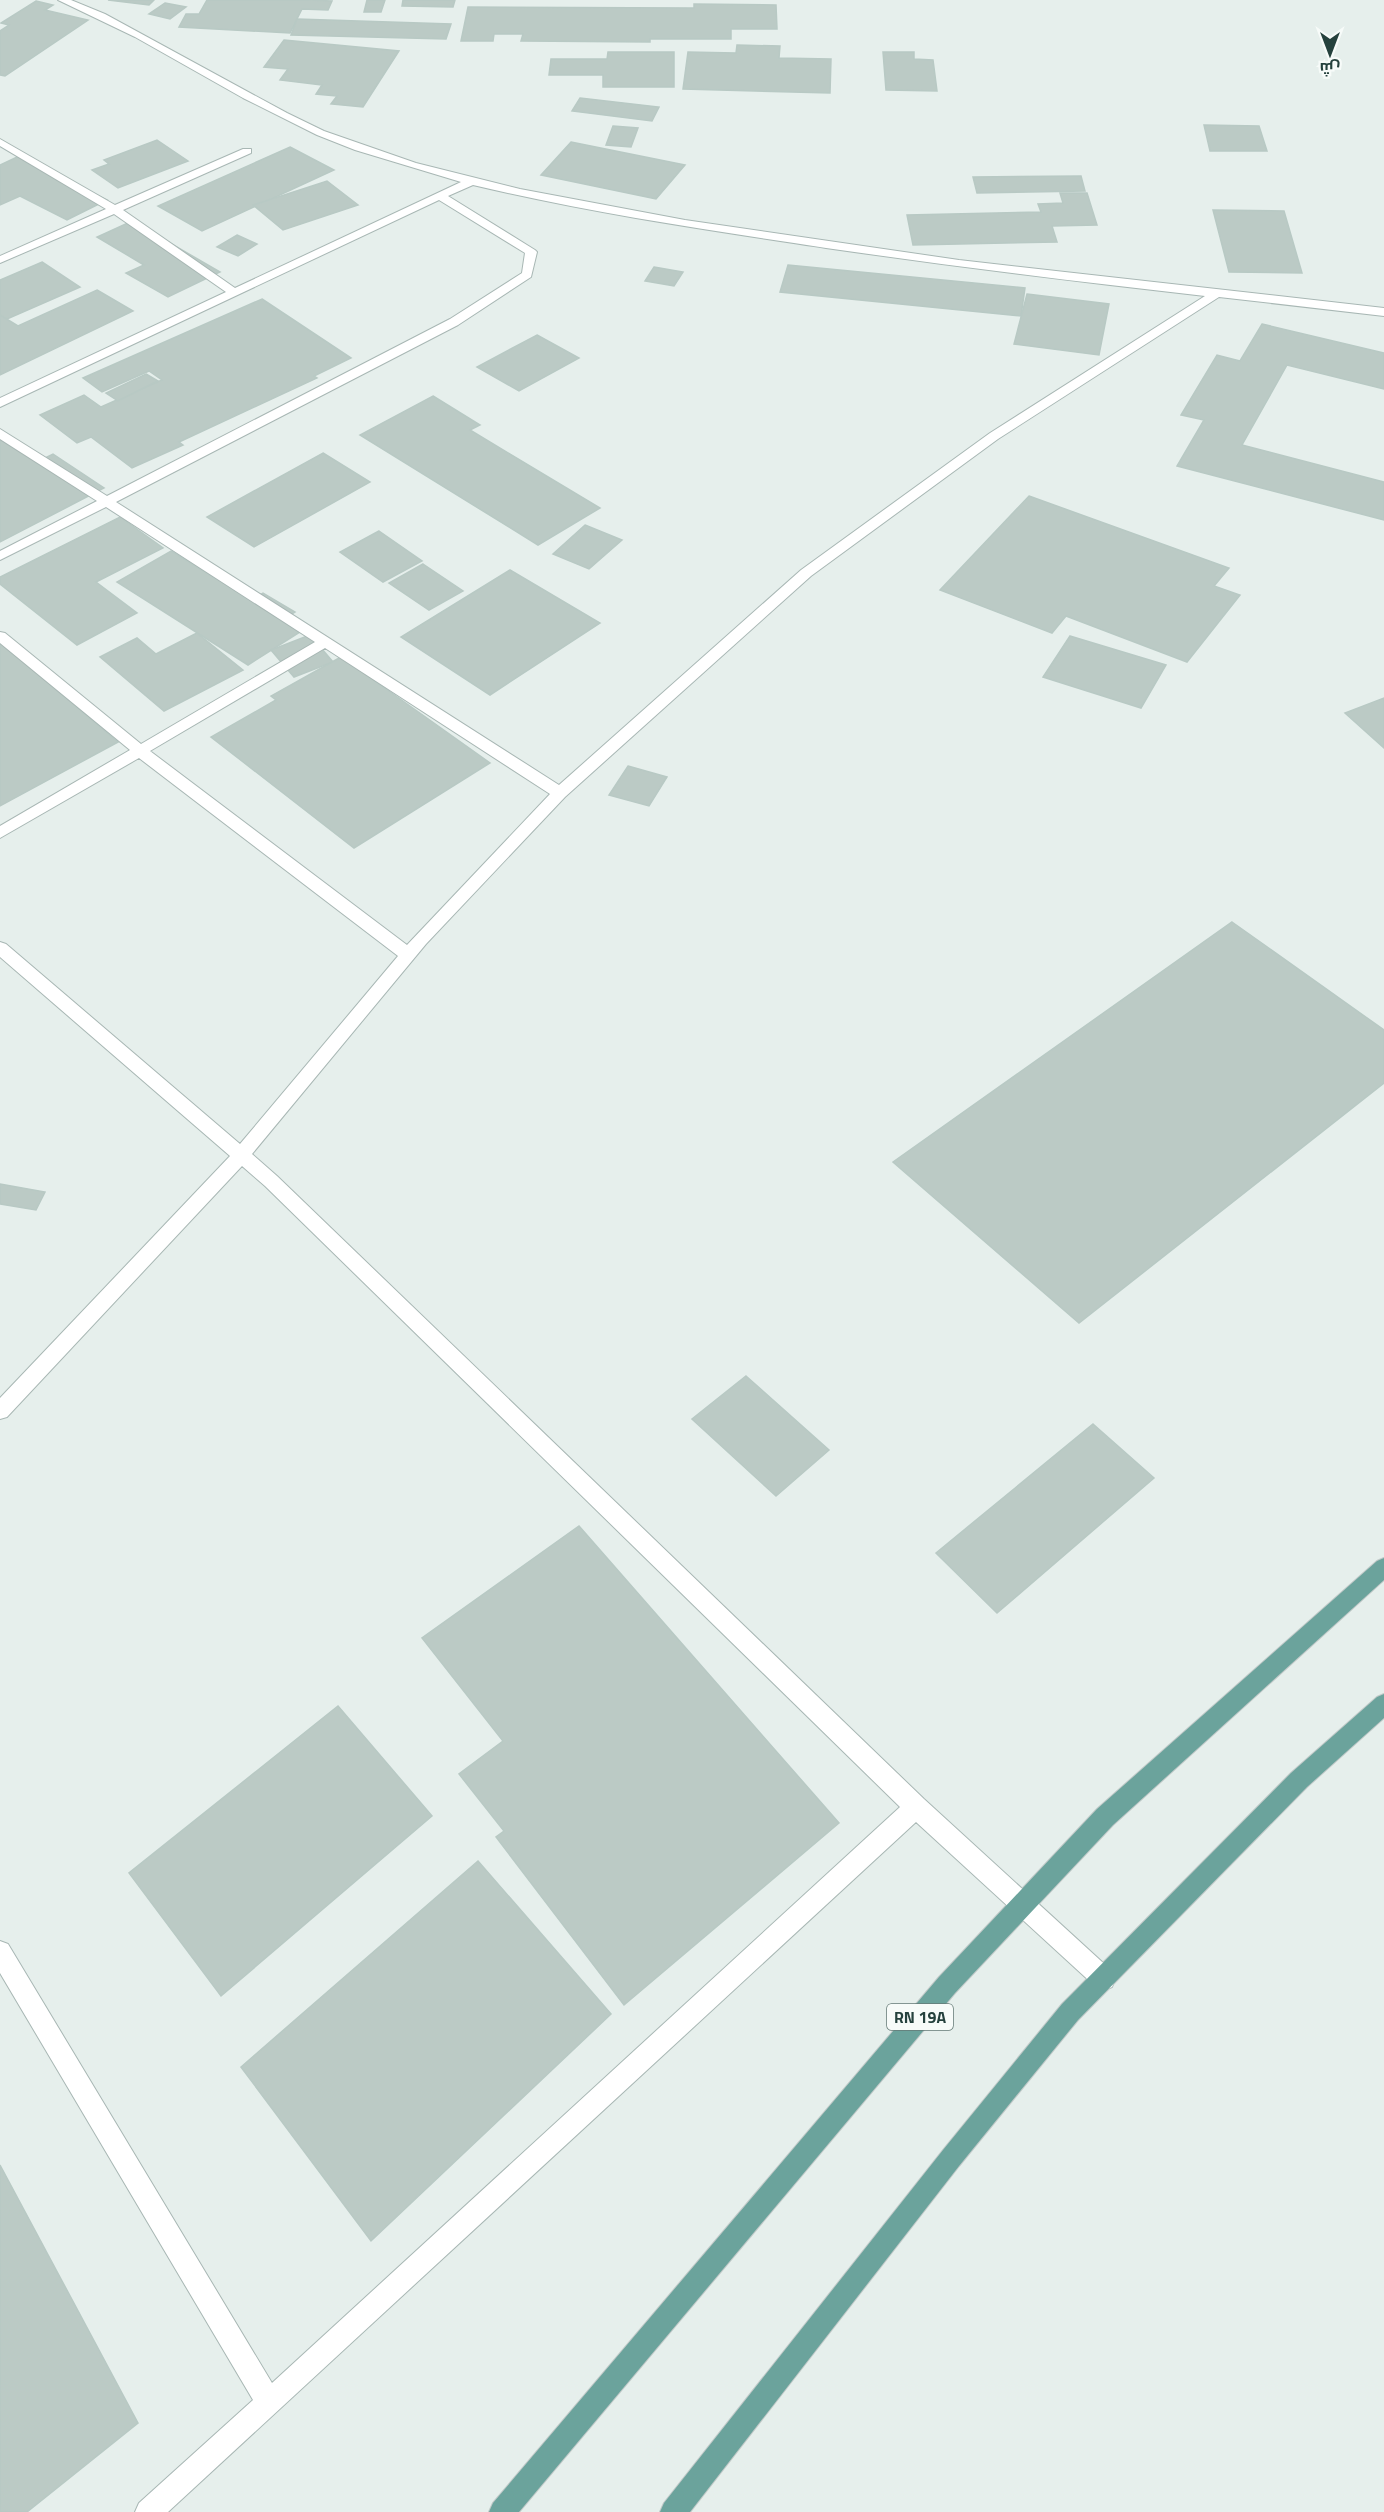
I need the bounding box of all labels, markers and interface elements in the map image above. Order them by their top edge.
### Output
north arrow [1300,24,1360,84]
text: ش [1320,57,1340,81]
road number: RN 19A [887,2004,953,2030]

